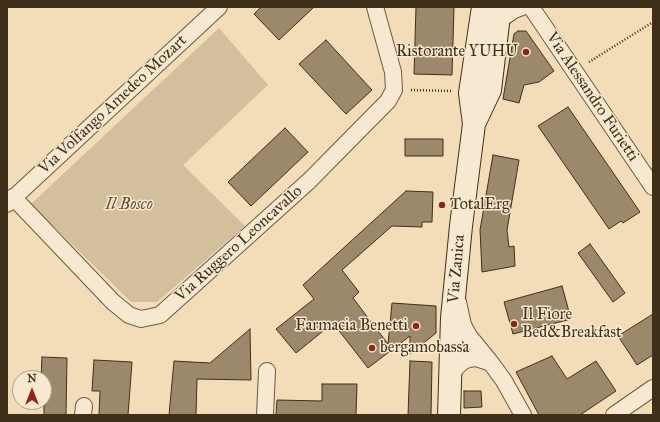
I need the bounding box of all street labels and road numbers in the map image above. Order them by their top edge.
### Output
street label: Via Alessandro Furietti [542,29,642,165]
street label: Via Volfango Amedeo Mozart [35,31,191,179]
street label: Via Ruggero Leoncavallo [172,182,306,306]
street label: Via Zanica [444,234,470,304]

